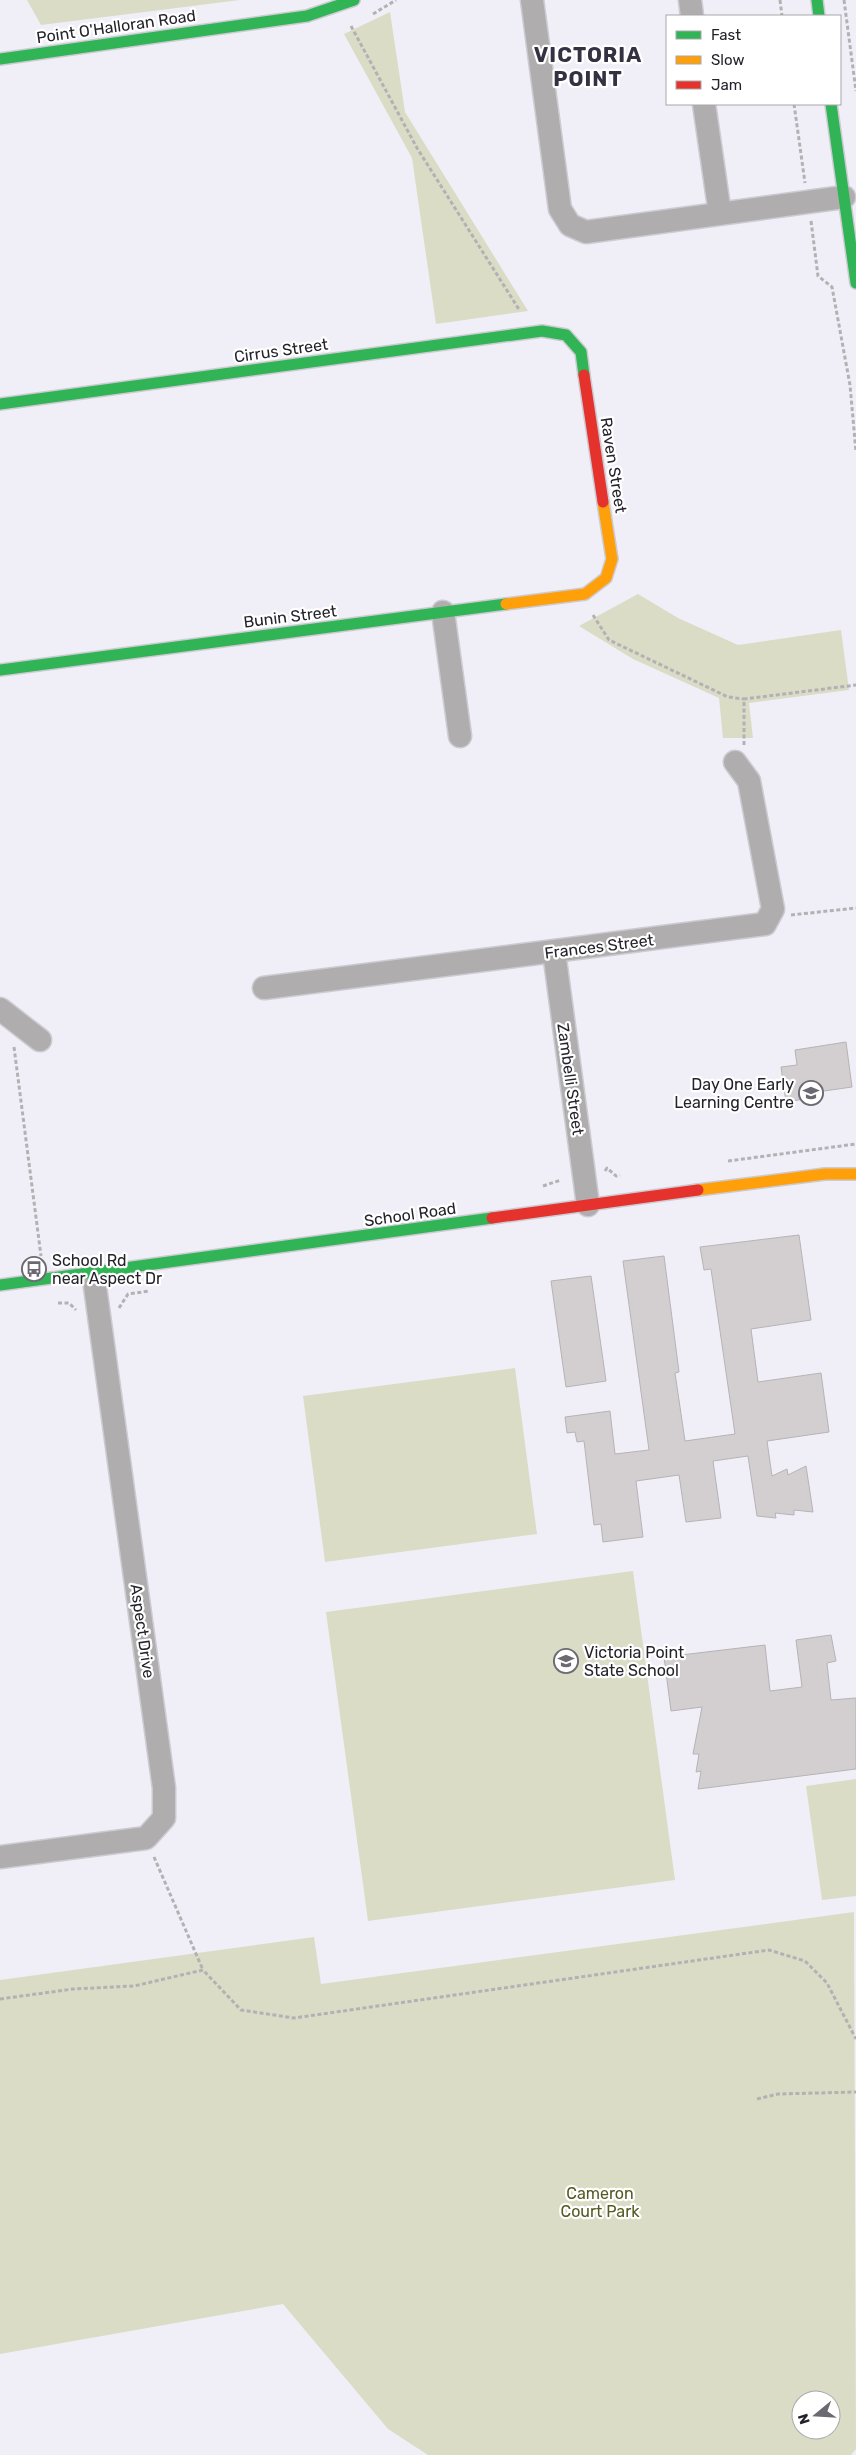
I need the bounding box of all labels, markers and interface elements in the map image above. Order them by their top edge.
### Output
street label: Point O'Halloran Road [35,6,197,47]
legend [666,15,841,105]
text: Fast [711,26,741,44]
district label: VICTORIA POINT [534,42,642,91]
text: Slow [711,51,744,69]
text: Jam [711,76,742,94]
street label: Cirrus Street [233,335,329,366]
street label: Raven Street [597,416,630,514]
street label: Bunin Street [242,601,338,632]
street label: Frances Street [543,930,655,963]
street label: Zambelli Street [553,1022,588,1136]
place label: Day One Early Learning Centre [674,1075,794,1112]
school or university icon: Day One Early Learning Centre [798,1080,824,1106]
street label: School Road [363,1199,457,1230]
place label: School Rd near Aspect Dr [52,1251,162,1288]
bus stop icon: School Rd near Aspect Dr [21,1256,47,1282]
street label: Aspect Drive [126,1583,159,1679]
place label: Victoria Point State School [584,1643,684,1680]
school or university icon: Victoria Point State School [553,1648,579,1674]
park label: Cameron Court Park [560,2184,640,2221]
north arrow [791,2390,841,2440]
text: N [794,2411,814,2426]

